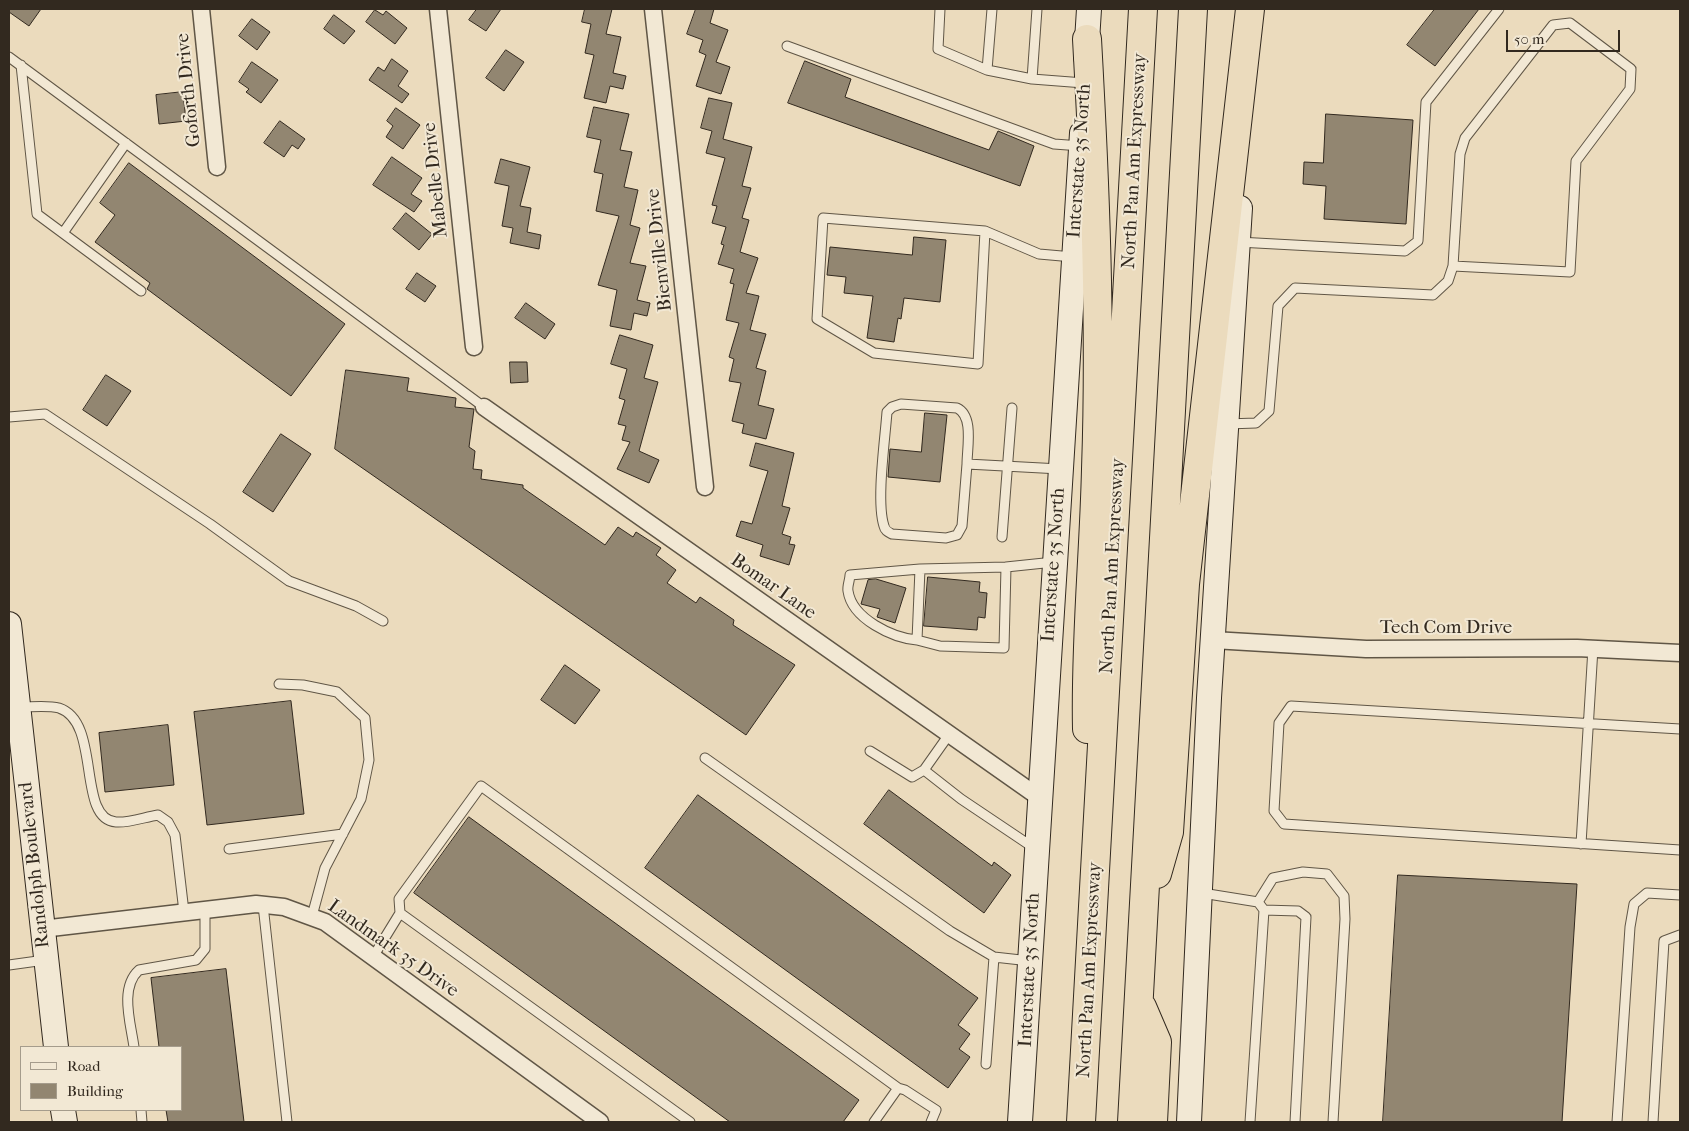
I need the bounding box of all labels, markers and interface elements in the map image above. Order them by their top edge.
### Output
scale bar [1509,20,1623,52]
text: 50 m [1514,30,1544,48]
street label: Goforth Drive [172,32,206,148]
street label: North Pan Am Expressway [1118,52,1152,270]
street label: Interstate 35 North [1063,83,1097,239]
street label: Mabelle Drive [419,121,453,239]
street label: Bienville Drive [642,187,678,313]
street label: North Pan Am Expressway [1096,457,1130,675]
street label: Interstate 35 North [1037,487,1071,643]
street label: Bomar Lane [726,549,820,625]
street label: Tech Com Drive [1380,617,1512,639]
street label: Randolph Boulevard [15,781,55,949]
street label: North Pan Am Expressway [1073,861,1107,1079]
street label: Interstate 35 North [1015,892,1045,1048]
street label: Landmark 35 Drive [323,895,463,1003]
legend [20,1046,182,1111]
text: Road [67,1057,100,1075]
text: Building [67,1082,123,1100]

